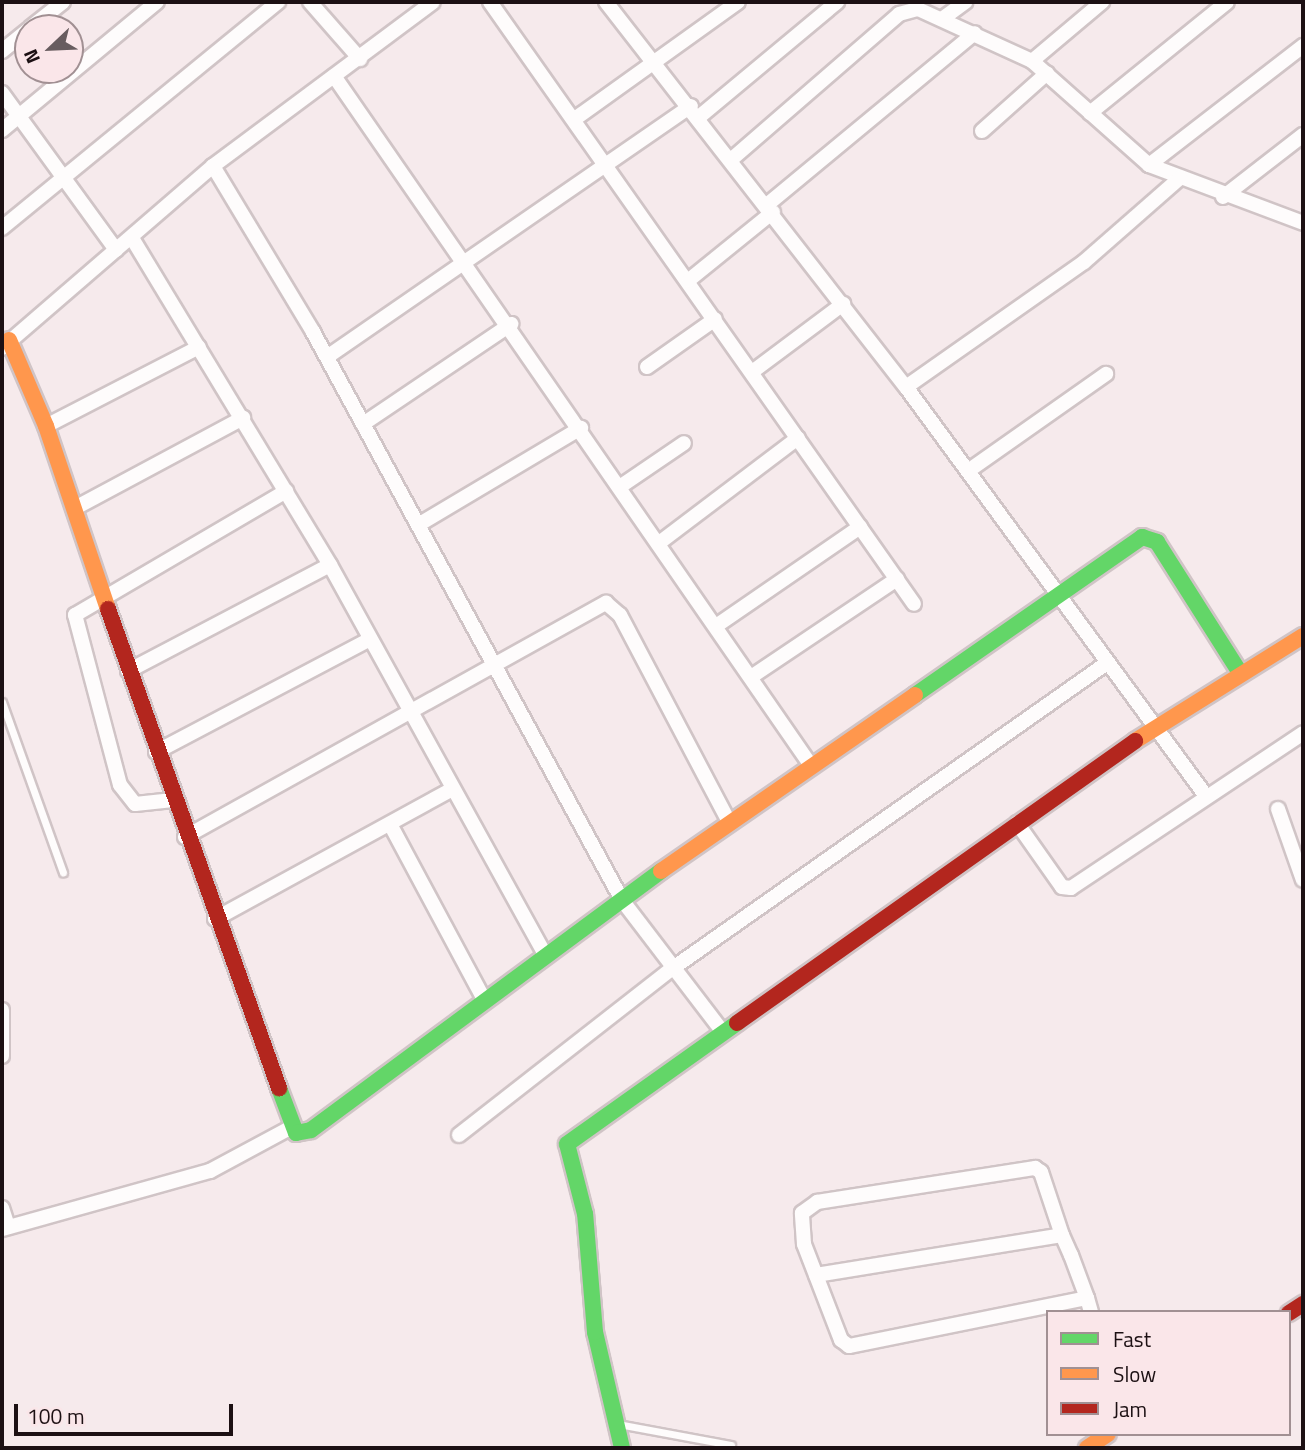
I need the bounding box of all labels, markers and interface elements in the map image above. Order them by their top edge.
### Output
north arrow [14,14,84,84]
text: N [15,45,47,68]
legend [1046,1310,1291,1436]
text: Fast [1113,1323,1151,1355]
text: Slow [1113,1358,1156,1390]
scale bar [18,1390,236,1434]
text: Jam [1113,1393,1147,1425]
text: 100 m [27,1400,84,1432]

